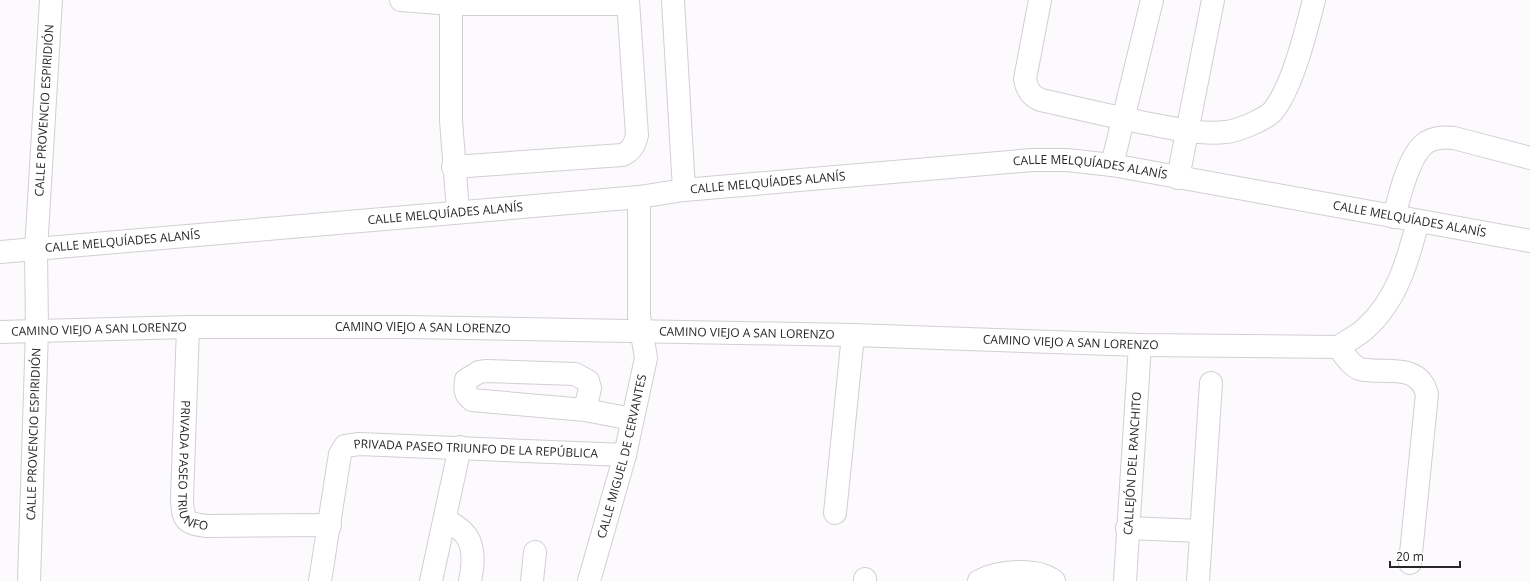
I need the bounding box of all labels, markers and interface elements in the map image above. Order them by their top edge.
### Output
street label: CALLE PROVENCIO ESPIRIDIÓN [30,24,58,197]
street label: CALLE MELQUÍADES ALANÍS [1012,151,1169,183]
street label: CALLE MELQUÍADES ALANÍS [689,167,846,197]
street label: CALLE MELQUÍADES ALANÍS [1332,196,1488,241]
street label: CALLE MELQUÍADES ALANÍS [367,198,524,228]
street label: CALLE MELQUÍADES ALANÍS [44,226,201,256]
street label: CAMINO VIEJO A SAN LORENZO [11,318,187,340]
street label: CAMINO VIEJO A SAN LORENZO [335,318,511,337]
street label: CAMINO VIEJO A SAN LORENZO [659,323,835,343]
street label: CAMINO VIEJO A SAN LORENZO [983,331,1159,353]
street label: CALLE PROVENCIO ESPIRIDIÓN [22,347,44,521]
street label: CALLE MIGUEL DE CERVANTES [593,372,650,540]
street label: CALLEJÓN DEL RANCHITO [1119,391,1145,535]
street label: PRIVADA PASEO TRIUNFO [174,400,210,534]
street label: PRIVADA PASEO TRIUNFO DE LA REPÚBLICA [352,435,599,462]
scale bar [1390,543,1460,569]
text: 20 m [1396,548,1424,565]

